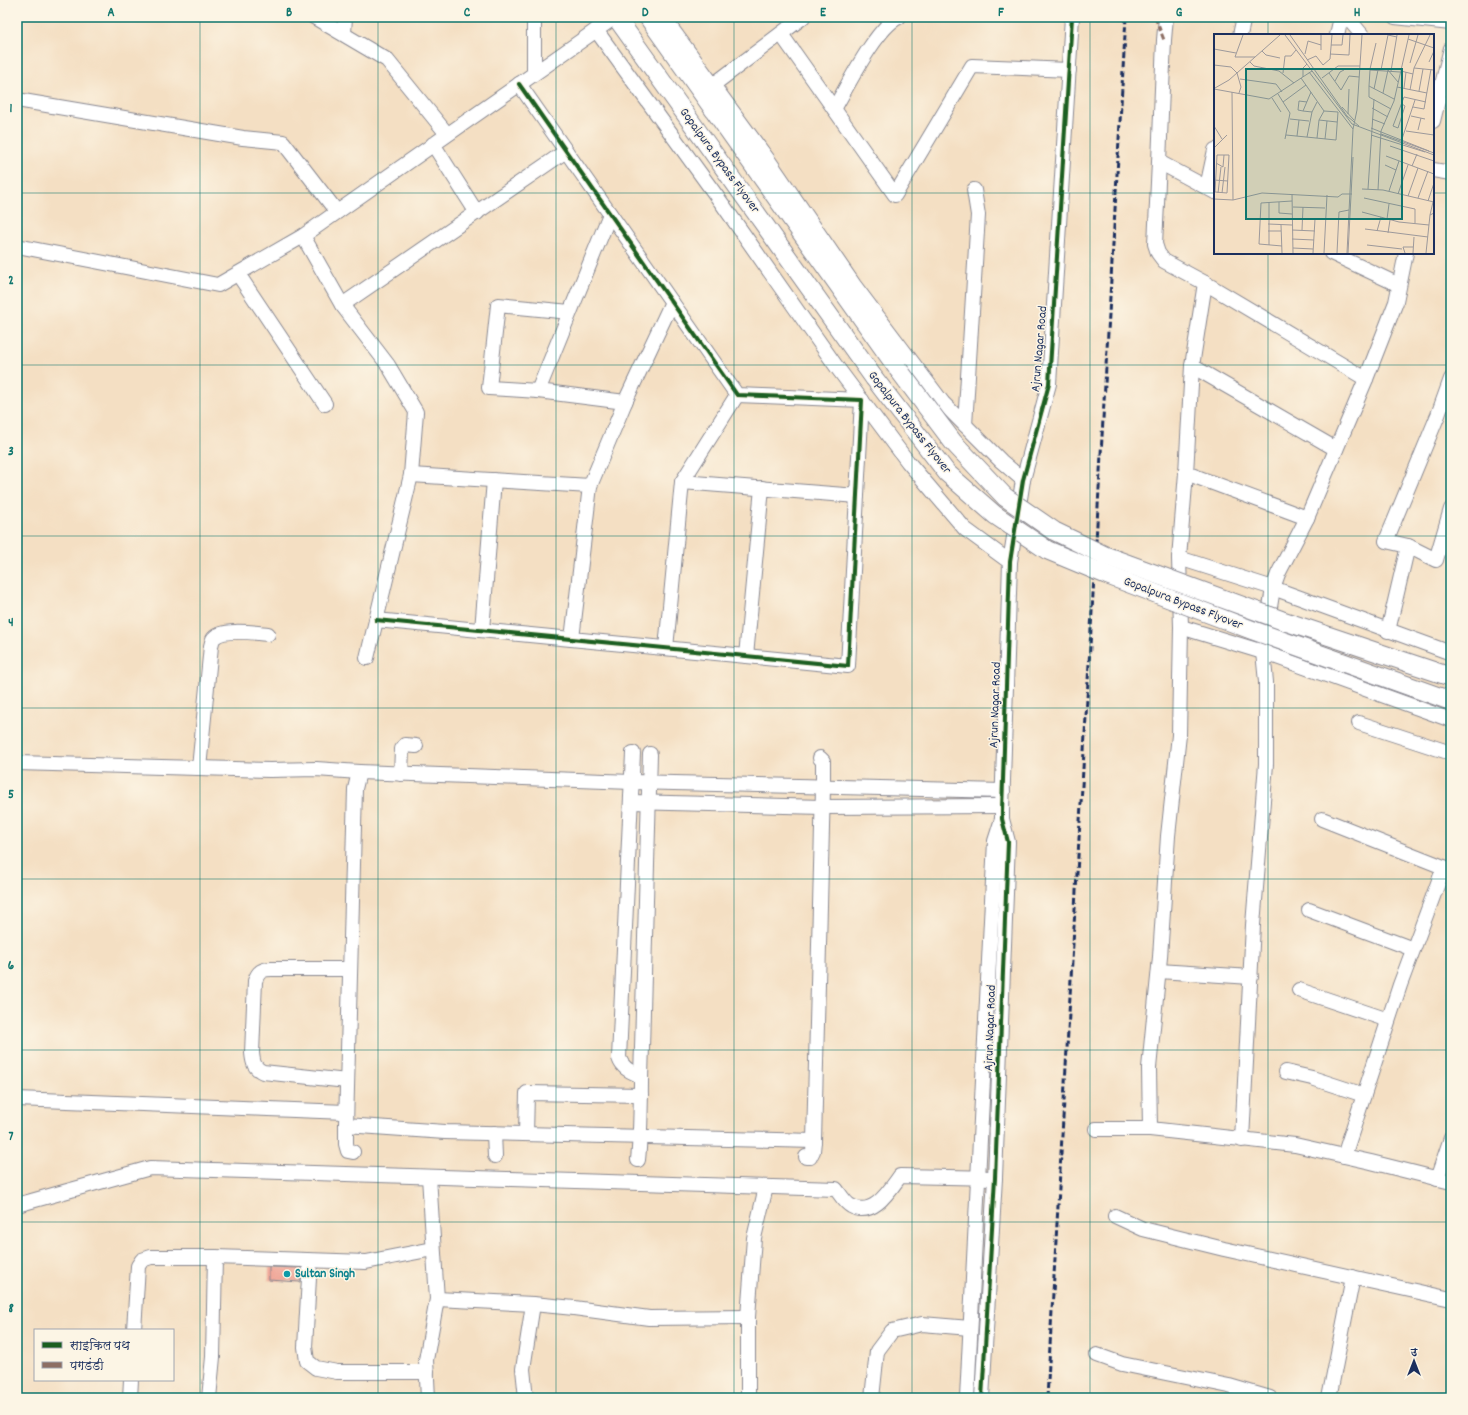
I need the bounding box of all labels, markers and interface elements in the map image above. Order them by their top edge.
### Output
text: A [107,4,115,23]
text: B [286,4,292,23]
text: C [464,4,471,23]
text: D [642,4,649,23]
text: E [820,4,827,23]
text: F [998,4,1004,23]
text: G [1176,4,1183,23]
text: H [1354,4,1361,23]
inset map [1214,34,1434,254]
text: 1 [10,100,13,119]
street label: Gopalpura Bypass Flyover [674,104,764,218]
text: 2 [8,272,14,291]
street label: Ajrun Nagar Road [1027,305,1053,393]
street label: Gopalpura Bypass Flyover [863,367,955,479]
text: 3 [8,443,14,462]
street label: Gopalpura Bypass Flyover [1121,572,1246,636]
text: 4 [8,614,14,633]
street label: Ajrun Nagar Road [985,662,1007,748]
text: 5 [8,786,14,805]
text: 6 [8,957,15,976]
street label: Ajrun Nagar Road [980,985,1002,1071]
text: 7 [9,1128,14,1147]
place label: Sultan Singh [295,1265,355,1284]
marker: Sultan Singh [282,1269,292,1279]
text: 8 [8,1300,14,1319]
legend [34,1329,174,1381]
text: साइकिल पथ [69,1338,130,1355]
north arrow [1394,1341,1434,1381]
text: उ [1410,1345,1418,1361]
text: पगडंडी [69,1357,104,1375]

